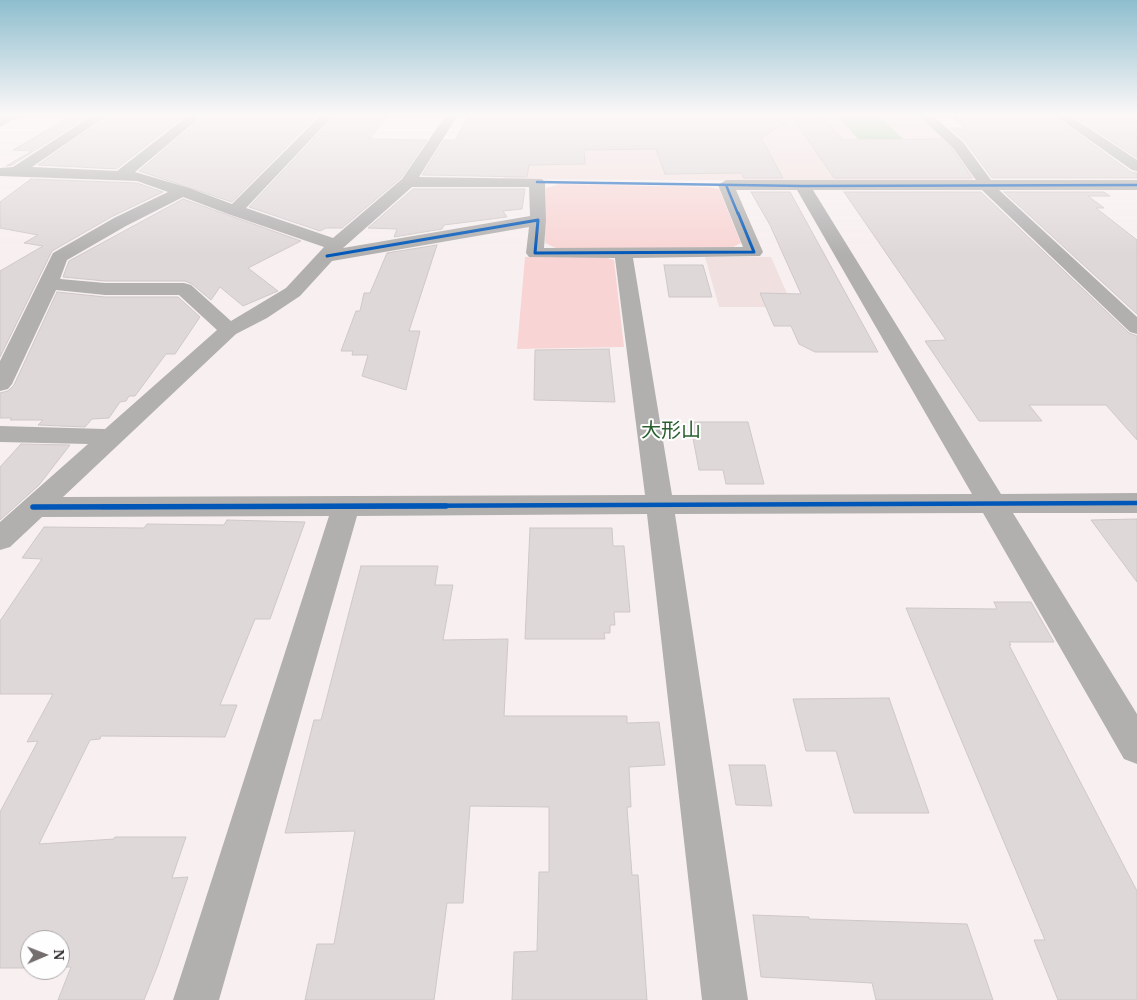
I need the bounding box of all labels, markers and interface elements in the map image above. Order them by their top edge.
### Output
district label: 大形山 [641,419,701,443]
north arrow [20,930,70,980]
text: N [50,949,69,960]

